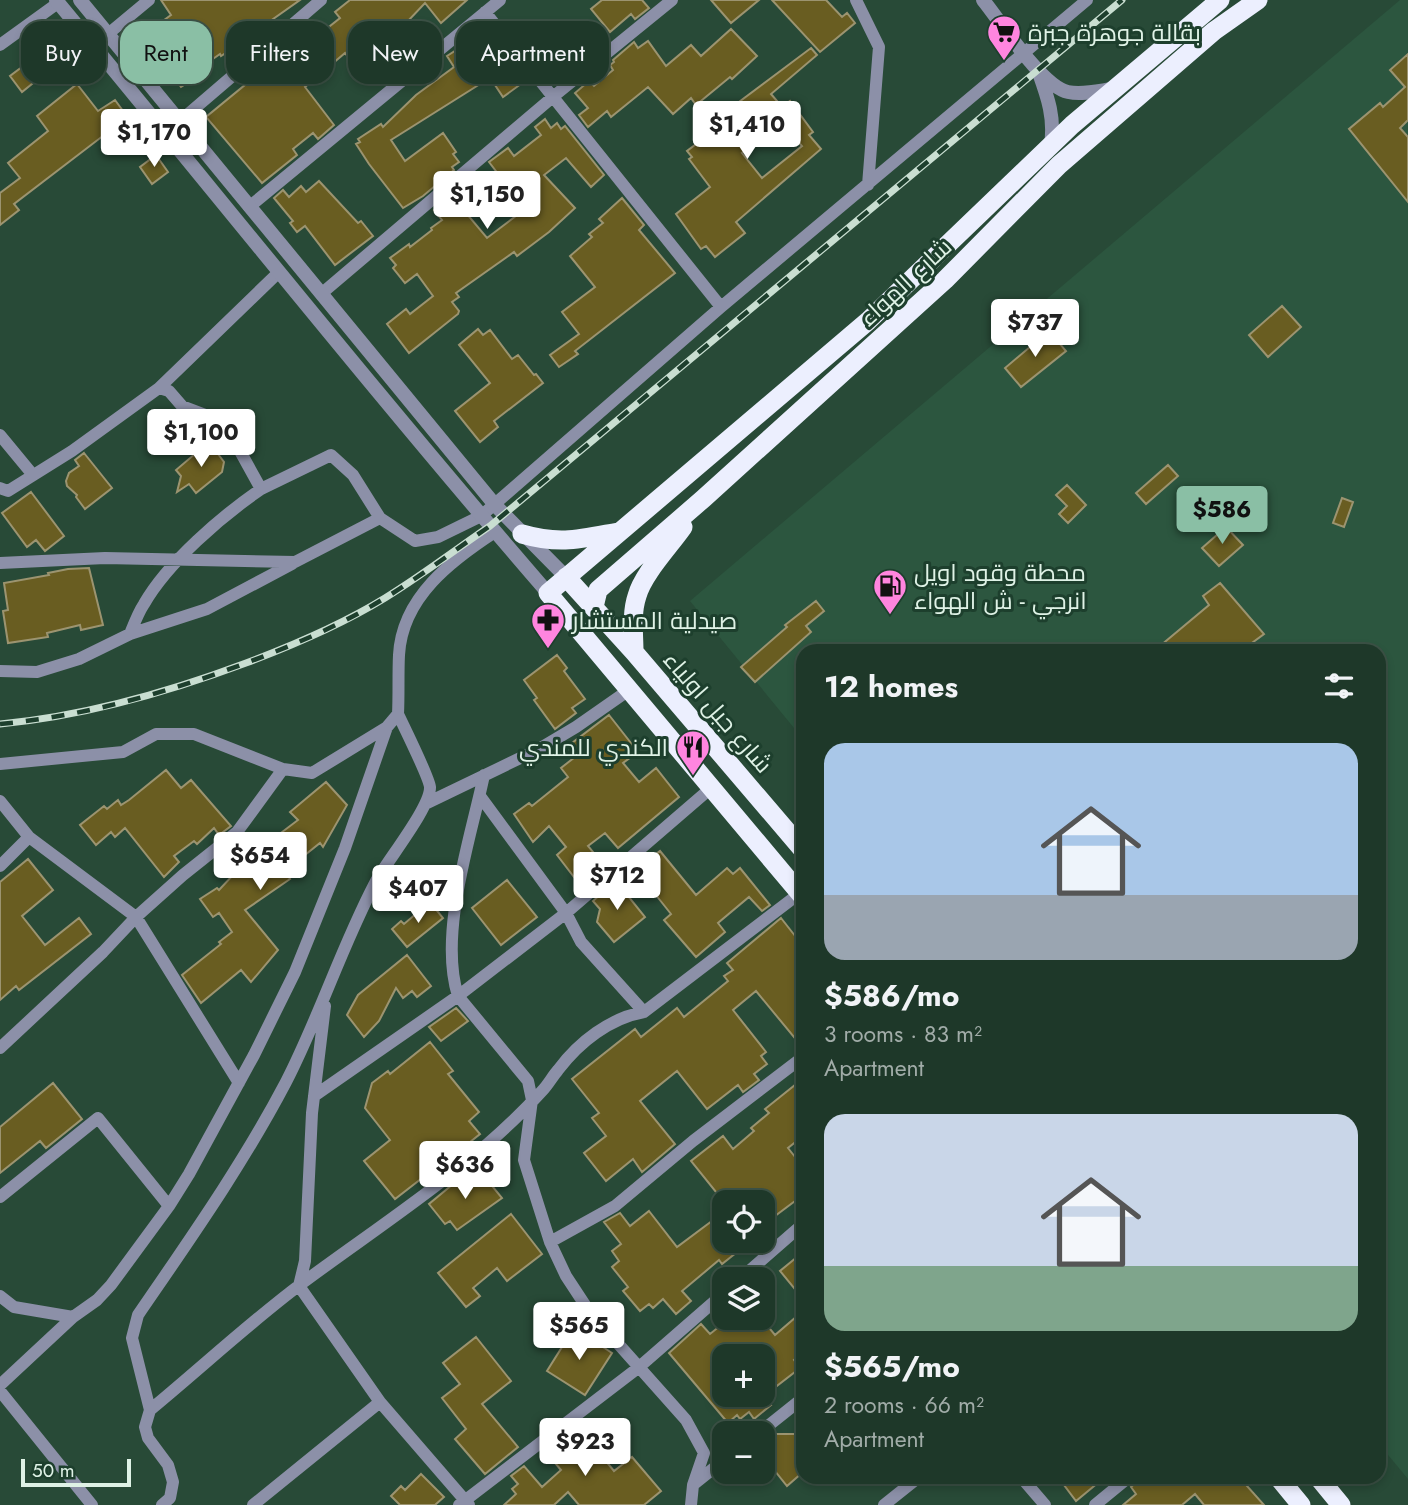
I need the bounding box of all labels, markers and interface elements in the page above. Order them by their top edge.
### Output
supermarket icon: بقالة جوهرة جبرة [985,13,1023,62]
place label: بقالة جوهرة جبرة [1028,15,1201,50]
chip: Buy [21,21,106,84]
chip: Rent [120,21,212,84]
chip: Filters [226,21,334,84]
chip: New [348,21,442,84]
chip: Apartment [456,21,609,84]
pin: $1,410 [690,102,804,161]
text: $1,410 [709,107,785,141]
pin: $1,170 [97,110,211,169]
text: $1,170 [117,115,191,149]
pin: $1,150 [430,172,544,231]
text: $1,150 [449,177,525,211]
street label: شارع الهواء [851,230,959,334]
pin: $737 [994,300,1076,359]
text: $737 [1007,305,1063,339]
pin: $1,100 [144,410,258,469]
text: $1,100 [163,415,239,449]
pin: $586 [1181,486,1263,546]
text: $586 [1193,492,1251,526]
place label: محطة وقود اويل انرجي - ش الهواء [914,555,1087,620]
fuel station icon: محطة وقود اويل انرجي - ش الهواء [871,567,909,616]
pharmacy icon: صيدلية المستشار [529,601,567,650]
place label: صيدلية المستشار [570,603,737,638]
street label: شارع جبل اولياء [655,643,781,781]
text: 12 homes [824,665,958,708]
icon: filters [1320,667,1358,705]
restaurant icon: الكندي للمندي [674,728,712,777]
place label: الكندي للمندي [519,730,668,766]
icon: home [1028,788,1154,914]
pin: $654 [219,832,301,892]
text: $654 [230,838,290,872]
pin: $712 [576,852,658,912]
text: $712 [590,858,644,892]
pin: $407 [377,866,459,925]
text: $407 [388,871,448,905]
text: $586/mo [824,974,959,1017]
text: 3 rooms · 83 m² [824,1017,982,1051]
text: Apartment [824,1051,924,1085]
pin: $636 [424,1142,506,1201]
text: $636 [435,1147,495,1181]
icon: home [1028,1159,1154,1285]
map controls [712,1190,775,1484]
button: locate [712,1190,775,1253]
button: layers [712,1267,775,1330]
pin: $565 [538,1302,620,1362]
text: $565 [549,1308,609,1342]
button: + [712,1344,775,1407]
text: $565/mo [824,1345,960,1388]
text: 2 rooms · 66 m² [824,1388,984,1422]
pin: $923 [544,1418,626,1478]
button: − [712,1421,775,1484]
text: Apartment [824,1422,924,1456]
text: $923 [555,1424,615,1458]
scale bar [21,1456,131,1488]
text: 50 m [32,1457,75,1484]

